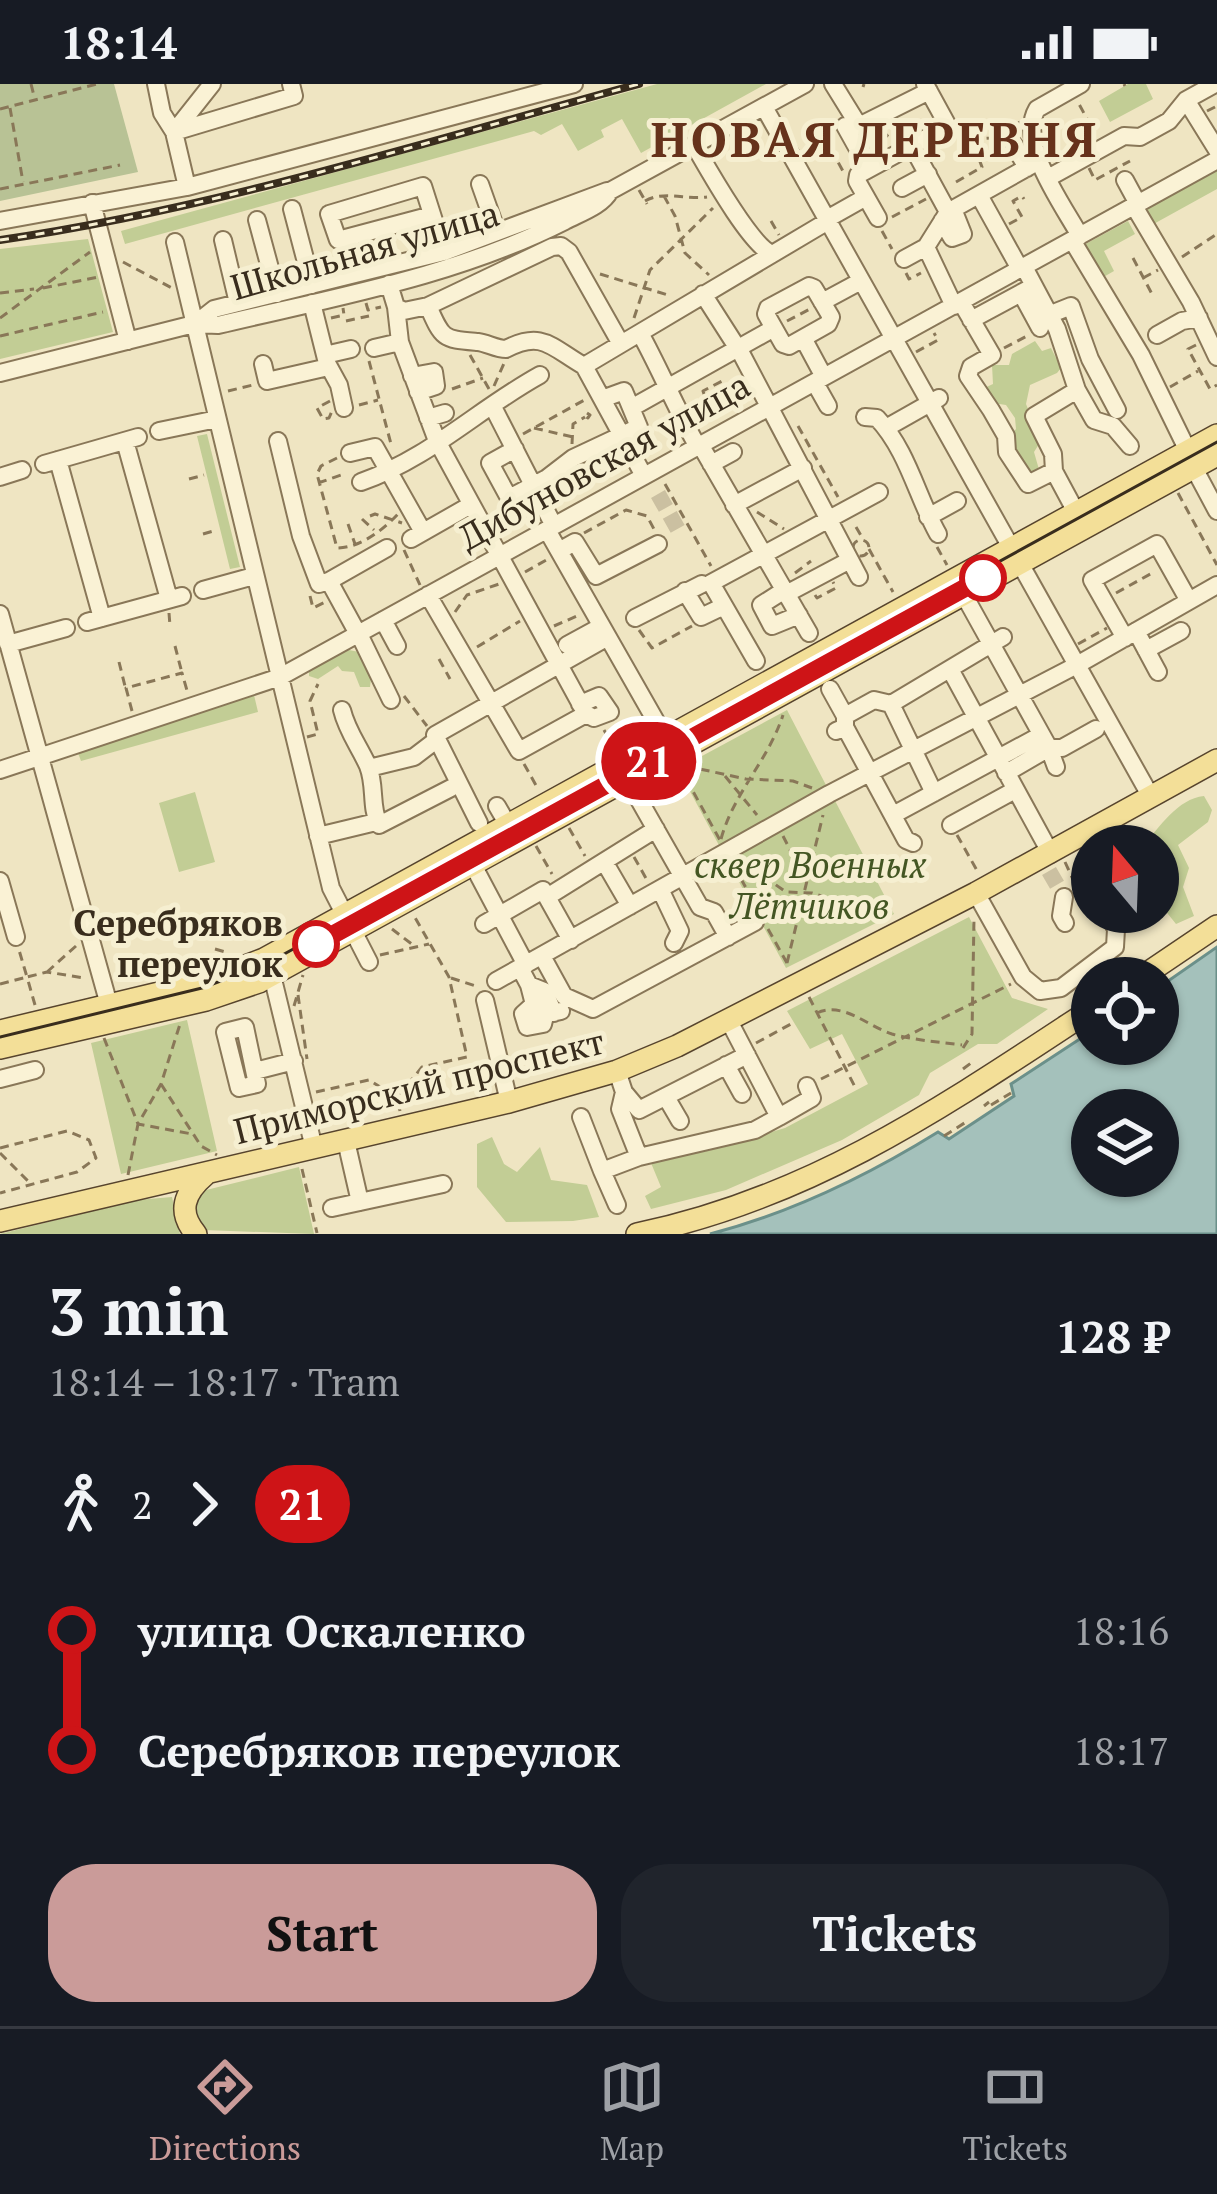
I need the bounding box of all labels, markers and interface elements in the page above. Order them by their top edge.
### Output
text: 18:14 [60,12,177,72]
district label: НОВАЯ ДЕРЕВНЯ [651,107,1099,171]
street label: Школьная улица [225,189,504,310]
street label: Дибуновская улица [450,361,758,560]
unlabelled marker [961,556,1005,600]
line badge: 21 [595,722,703,800]
text: 21 [625,733,673,789]
north arrow [1071,825,1179,933]
map controls [1071,825,1179,1197]
park label: сквер Военных Лётчиков [694,841,927,929]
place label: Серебряков переулок [73,899,284,987]
marker: Серебряков переулок [294,922,338,966]
button: locate [1071,957,1179,1065]
street label: Приморский проспект [229,1017,609,1154]
button: layers [1071,1089,1179,1197]
text: 3 min [48,1266,229,1354]
text: 128 ₽ [1055,1306,1169,1366]
text: 18:14 – 18:17 · Tram [48,1355,400,1407]
icon: walk [48,1471,114,1537]
icon: forward [171,1471,237,1537]
text: 21 [279,1476,326,1532]
text: 2 [132,1478,153,1530]
text: улица Оскаленко [138,1600,526,1660]
text: 18:16 [1073,1604,1169,1656]
text: Серебряков переулок [138,1720,620,1780]
text: 18:17 [1073,1724,1169,1776]
button: Start [48,1864,597,2002]
button: Tickets [621,1864,1169,2002]
tab: Directions [149,2054,301,2169]
tab: Map [599,2054,665,2169]
tab: Tickets [963,2054,1068,2169]

